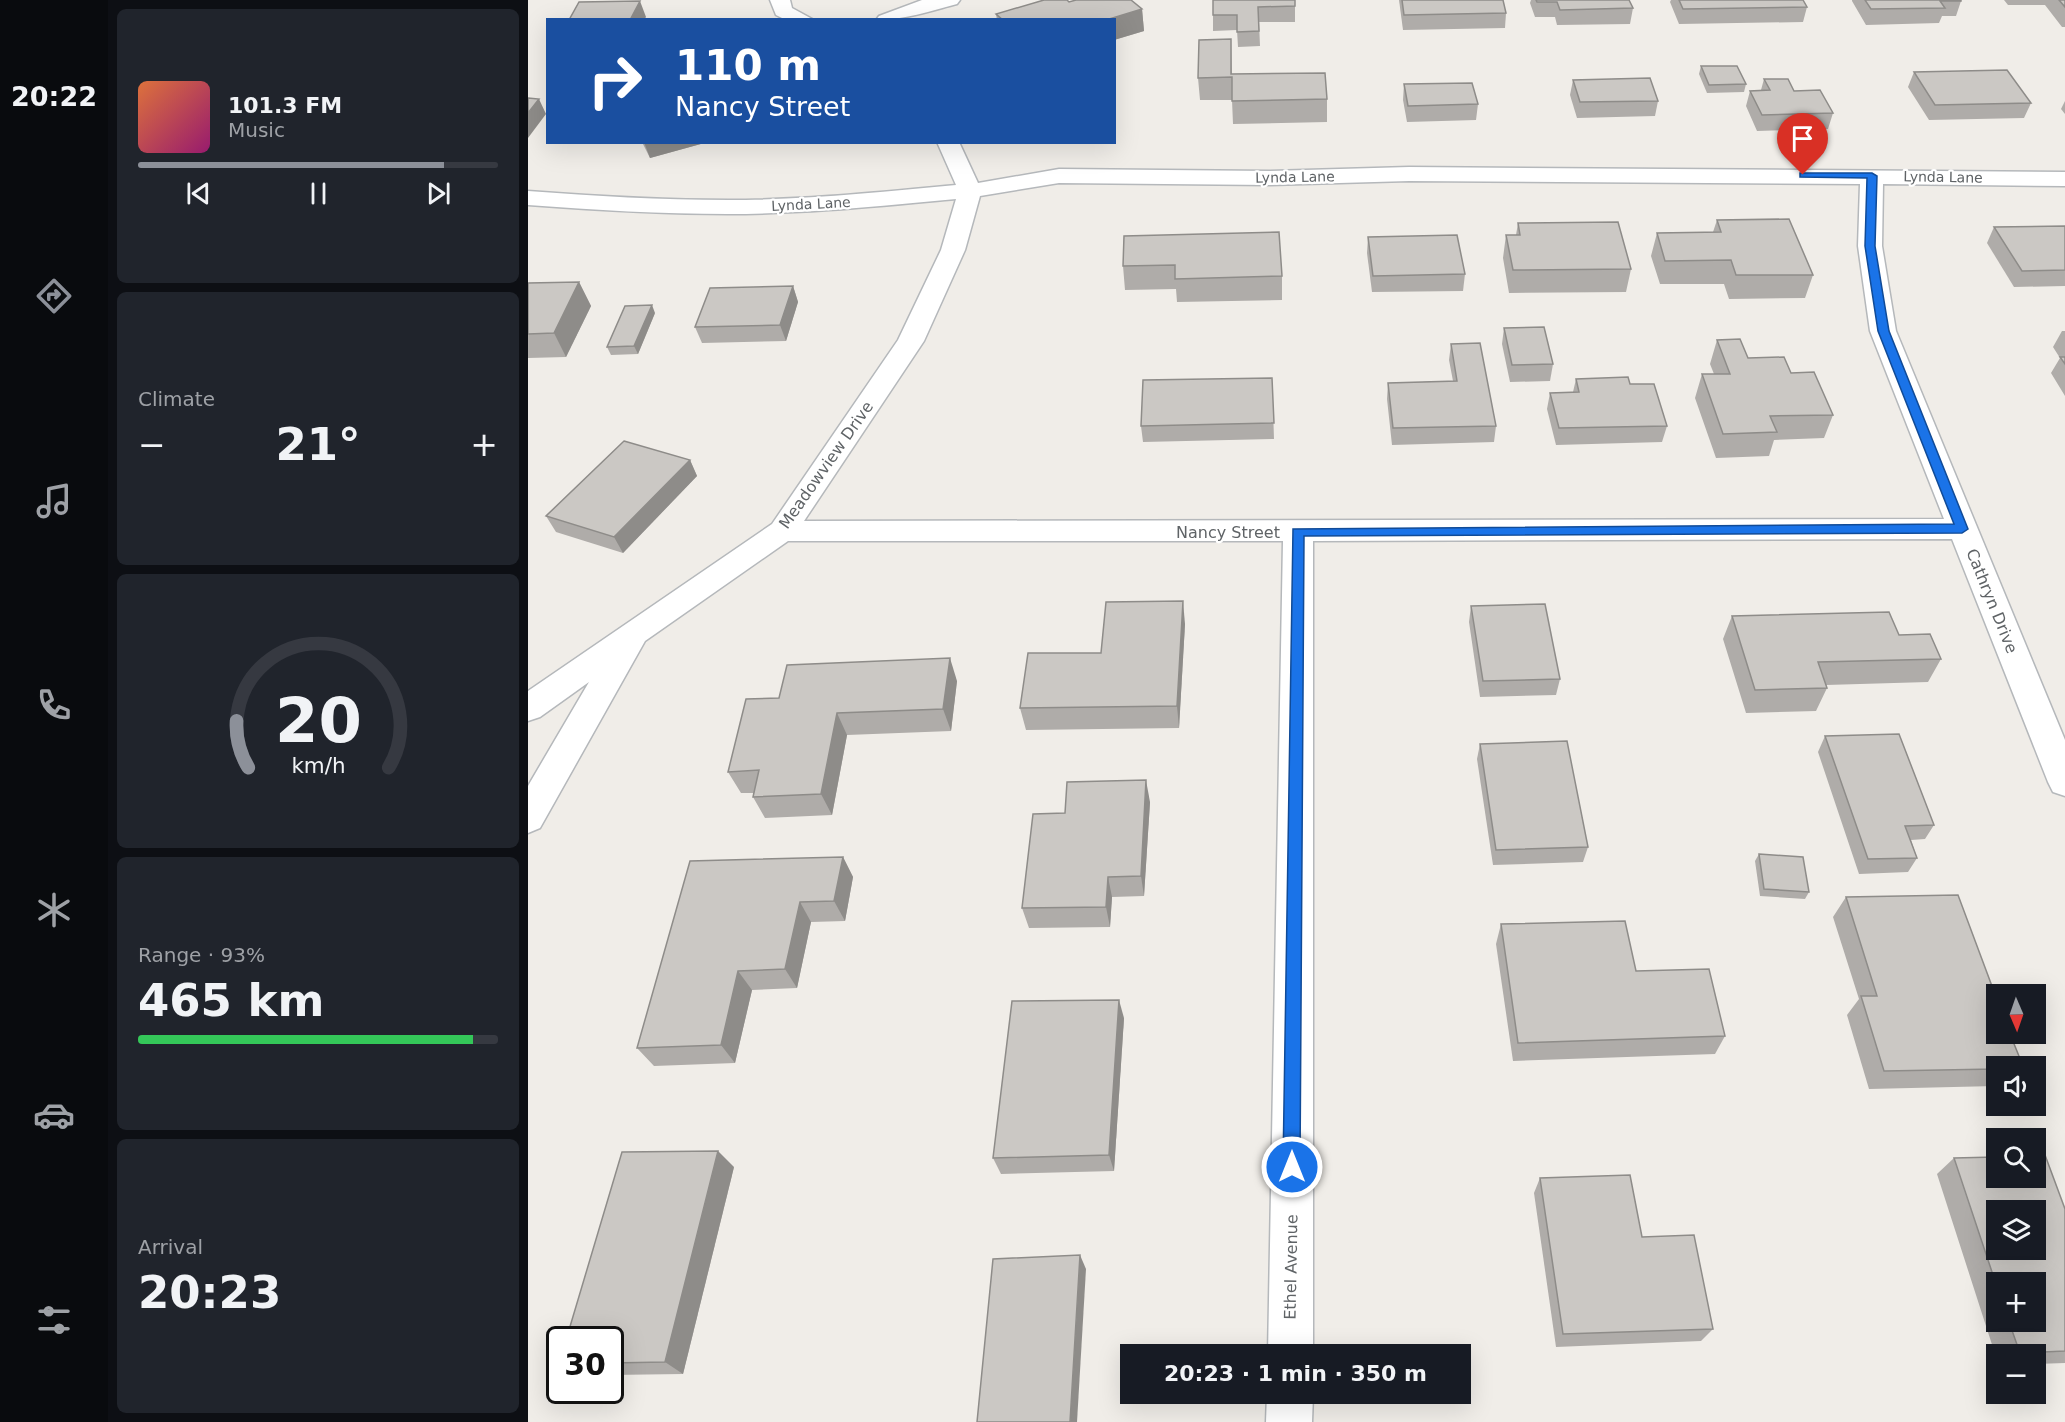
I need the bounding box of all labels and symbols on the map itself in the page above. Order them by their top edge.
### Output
pin [1777,113,1828,175]
street label: Lynda Lane [1255,168,1335,186]
street label: Lynda Lane [1903,168,1983,186]
street label: Lynda Lane [771,194,851,214]
street label: Meadowview Drive [775,398,877,532]
street label: Nancy Street [1176,523,1280,542]
street label: Cathryn Drive [1962,546,2022,656]
north arrow [1986,984,2046,1044]
position arrow [1260,1135,1324,1199]
street label: Ethel Avenue [1281,1214,1301,1320]
speed limit sign: 30 [546,1326,624,1404]

